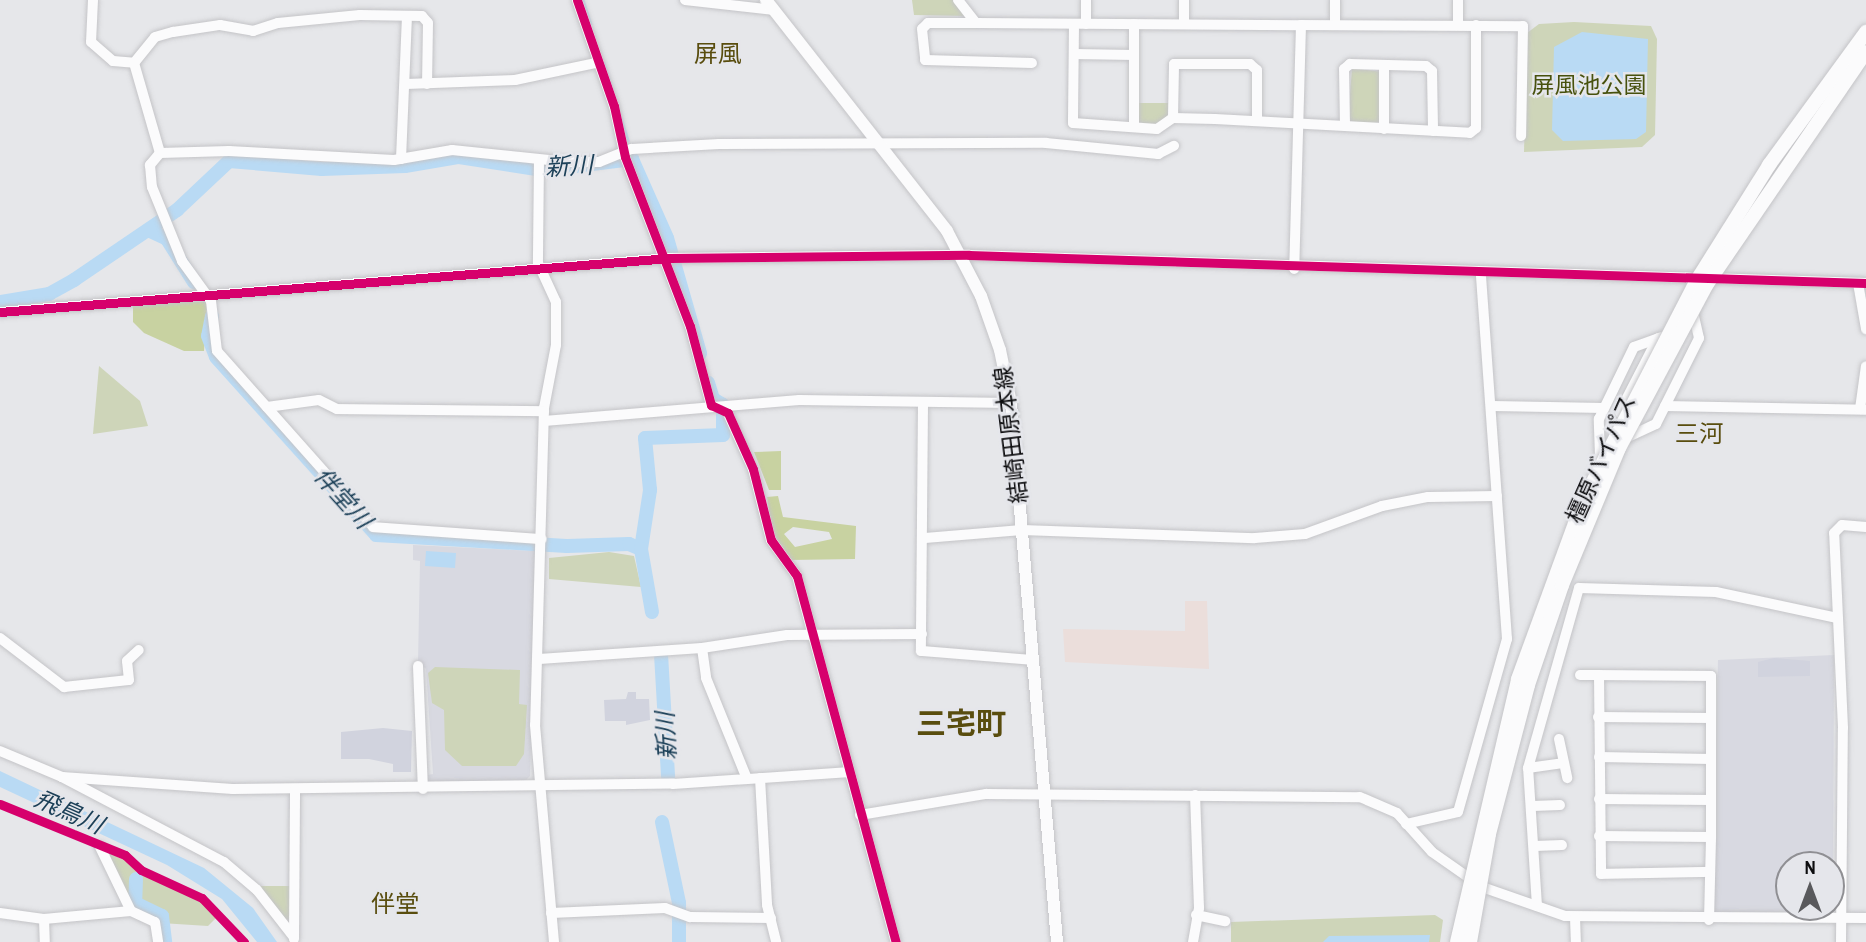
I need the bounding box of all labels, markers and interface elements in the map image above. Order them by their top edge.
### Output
district label: 屏風 [694,40,742,68]
park label: 屏風池公園 [1532,71,1646,99]
water label: 新川 [544,150,594,182]
street label: 結崎田原本線 [989,365,1033,505]
street label: 橿原バイパス [1560,390,1642,528]
district label: 三河 [1675,420,1723,448]
water label: 伴堂川 [308,462,378,534]
district label: 三宅町 [916,705,1006,741]
water label: 新川 [650,711,682,761]
water label: 飛鳥川 [30,784,108,840]
north arrow [1775,851,1845,921]
text: N [1804,854,1816,880]
district label: 伴堂 [371,890,419,918]

